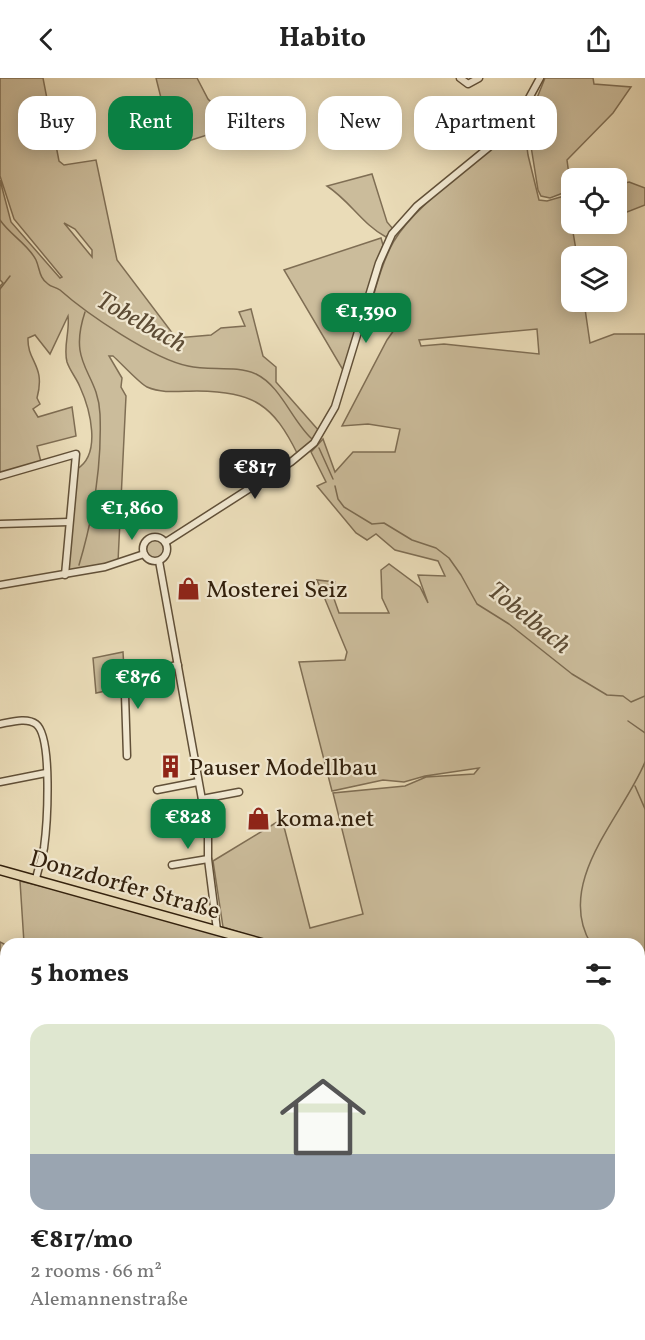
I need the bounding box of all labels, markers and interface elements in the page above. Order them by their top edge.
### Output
text: Habito [279,20,366,58]
icon: back [30,23,63,56]
icon: share [582,23,615,56]
chip: Buy [18,96,96,150]
chip: Rent [108,96,193,150]
chip: Filters [205,96,306,150]
chip: New [318,96,402,150]
chip: Apartment [414,96,557,150]
map controls [561,168,627,312]
button: locate [561,168,627,234]
button: layers [561,246,627,312]
water label: Tobelbach [89,283,193,362]
pin: €1,390 [317,293,415,344]
text: €1,390 [335,298,397,326]
pin: €817 [219,449,291,500]
text: €817 [233,454,277,482]
pin: €1,860 [83,490,181,541]
text: €1,860 [101,495,163,523]
place label: Mosterei Seiz [206,574,348,608]
water label: Tobelbach [479,574,578,663]
shop icon: Mosterei Seiz [175,576,201,602]
pin: €876 [102,659,174,710]
text: €876 [115,664,161,692]
place label: Pauser Modellbau [189,752,377,786]
building icon: Pauser Modellbau [158,754,184,780]
pin: €828 [152,799,224,850]
place label: koma.net [276,803,374,837]
text: €828 [165,804,211,832]
shop icon: koma.net [245,805,271,831]
street label: Donzdorfer Straße [25,842,224,929]
text: 5 homes [30,956,129,992]
icon: filters [582,958,615,991]
icon: home [269,1063,377,1171]
text: €817/mo [30,1222,133,1258]
text: 2 rooms · 66 m² [30,1258,162,1286]
text: Alemannenstraße [30,1286,188,1314]

